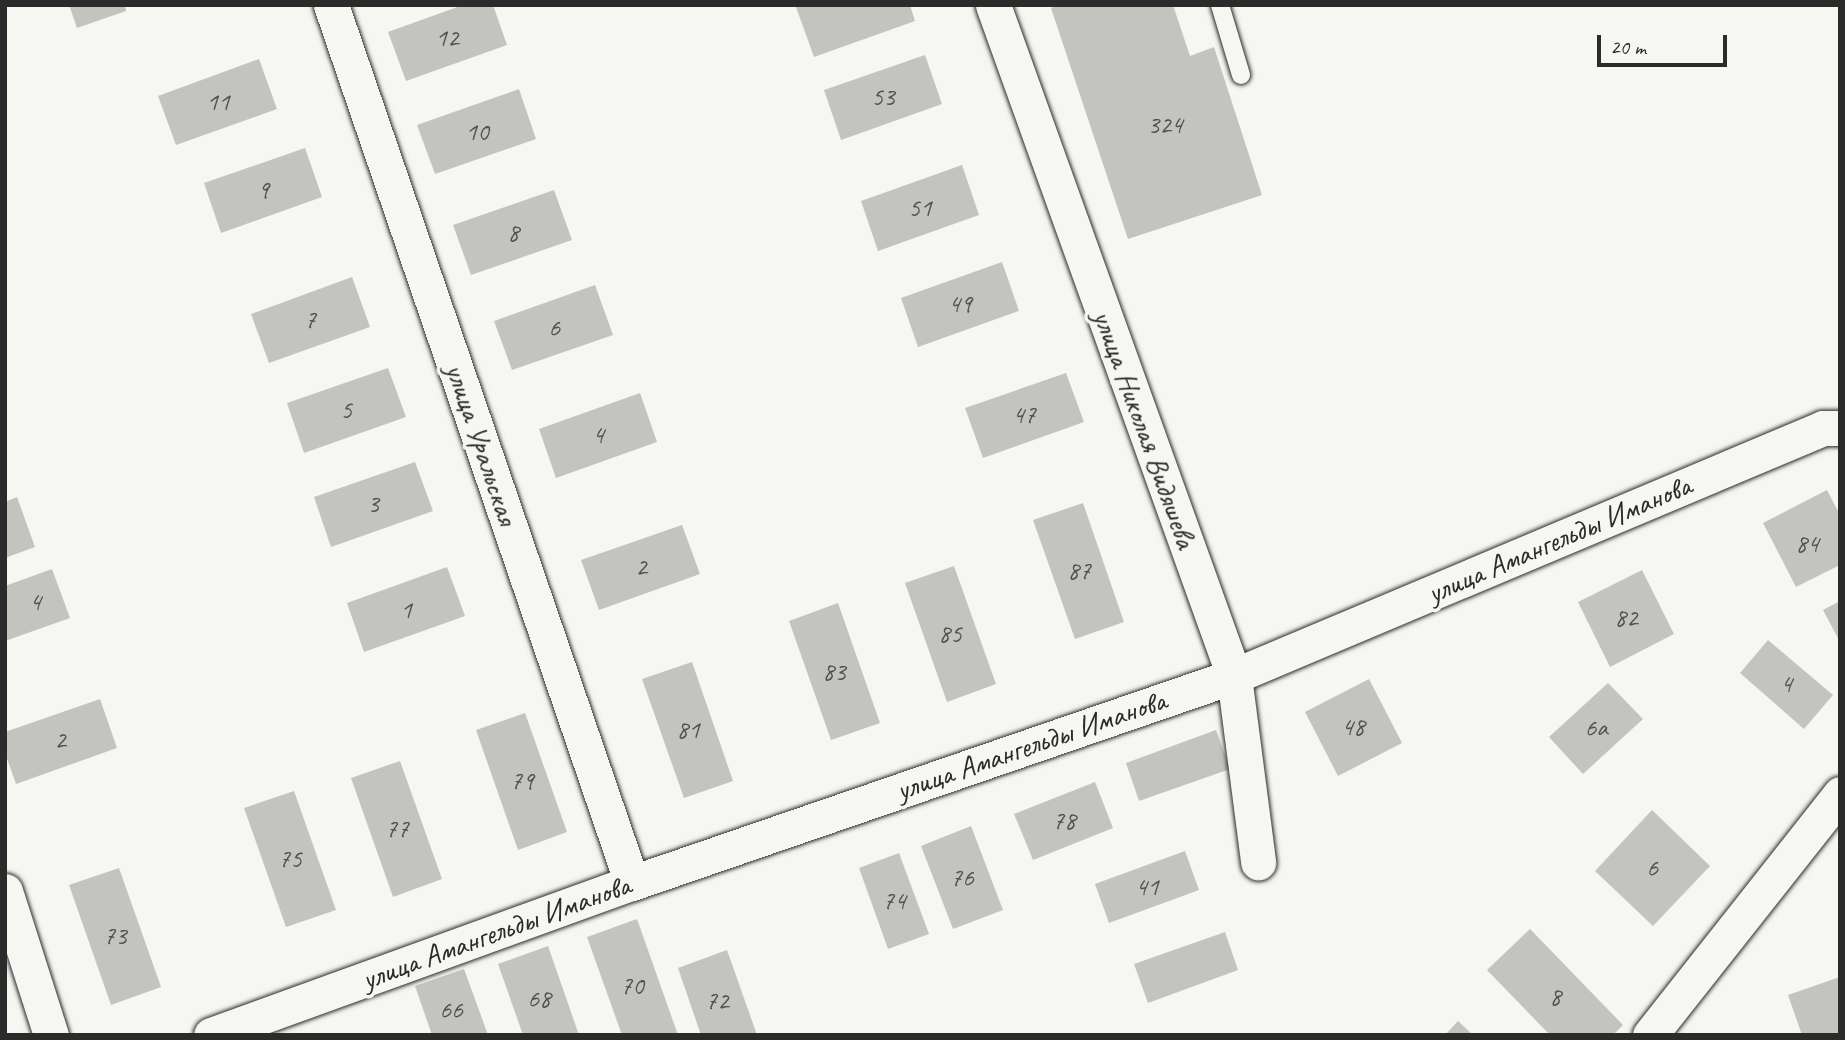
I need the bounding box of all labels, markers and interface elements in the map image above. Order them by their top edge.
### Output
scale bar [1600,21,1730,65]
house number: 12 [435,22,459,54]
text: 20 m [1610,34,1646,60]
house number: 53 [871,81,895,113]
house number: 11 [206,86,230,118]
house number: 324 [1147,109,1183,141]
house number: 10 [465,116,489,148]
house number: 9 [257,174,269,206]
house number: 51 [908,192,932,224]
house number: 8 [507,217,519,249]
house number: 49 [948,288,972,320]
house number: 7 [304,304,316,336]
street label: улица Николая Видяшева [1086,307,1204,551]
house number: 6 [548,312,560,344]
street label: улица Уральская [438,359,526,529]
house number: 5 [340,394,352,426]
house number: 47 [1012,399,1036,431]
house number: 4 [592,419,604,451]
street label: улица Амангельды Иманова [1422,467,1696,611]
house number: 3 [367,488,379,520]
house number: 84 [1795,528,1819,560]
house number: 2 [635,551,647,583]
house number: 87 [1067,555,1091,587]
house number: 4 [29,586,41,618]
house number: 1 [400,594,412,626]
house number: 82 [1614,602,1638,634]
house number: 85 [938,618,962,650]
house number: 83 [822,656,846,688]
house number: 4 [1780,668,1792,700]
street label: улица Амангельды Иманова [892,682,1170,808]
house number: 48 [1341,711,1365,743]
house number: 6а [1584,712,1608,744]
house number: 81 [676,714,700,746]
house number: 2 [54,724,66,756]
house number: 79 [510,765,534,797]
house number: 78 [1052,805,1076,837]
house number: 77 [385,813,409,845]
house number: 75 [278,843,302,875]
house number: 6 [1646,852,1658,884]
house number: 76 [950,862,974,894]
street label: улица Амангельды Иманова [357,867,635,997]
house number: 41 [1135,871,1159,903]
house number: 74 [882,885,906,917]
house number: 73 [103,920,127,952]
house number: 70 [620,970,644,1002]
house number: 8 [1549,981,1561,1013]
house number: 68 [527,983,551,1015]
house number: 72 [705,985,729,1017]
house number: 66 [439,994,463,1026]

